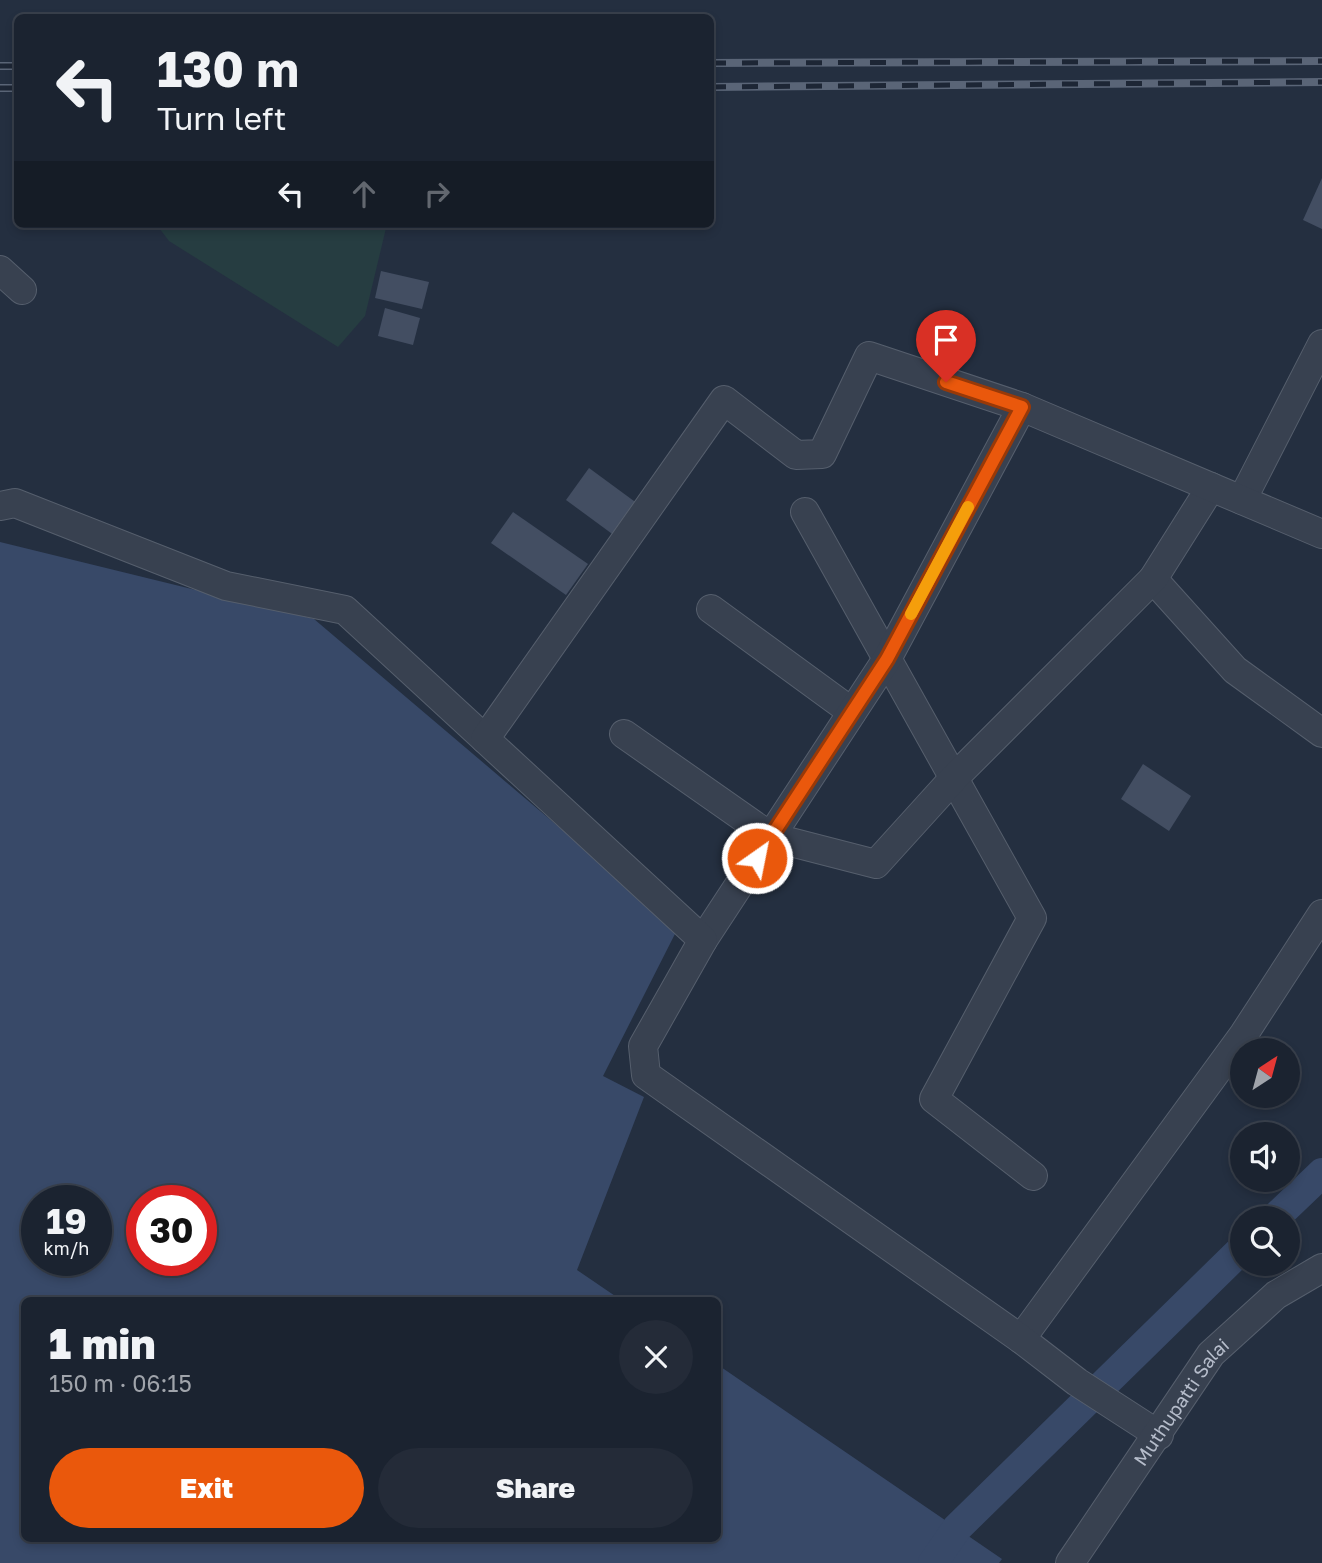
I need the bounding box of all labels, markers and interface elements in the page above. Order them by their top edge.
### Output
text: 130 m [157,39,299,98]
icon: left [42,42,133,133]
text: Turn left [157,99,286,137]
icon: left [272,175,310,213]
icon: ahead [345,175,383,213]
icon: right [418,175,456,213]
pin [916,310,976,382]
icon: arrive [927,321,965,359]
position arrow [720,821,794,895]
north arrow [1230,1038,1300,1108]
map controls [1230,1038,1300,1276]
button: sound [1230,1122,1300,1192]
speed limit sign: 30 [126,1185,217,1276]
text: 19 [46,1200,87,1242]
button: search [1230,1206,1300,1276]
text: km/h [44,1237,89,1259]
text: 1 min [49,1318,156,1368]
button: close [619,1320,693,1394]
street label: Muthupatti Salai [1128,1333,1233,1469]
text: 150 m · 06:15 [49,1369,192,1397]
button: Exit [49,1448,364,1528]
button: Share [378,1448,693,1528]

